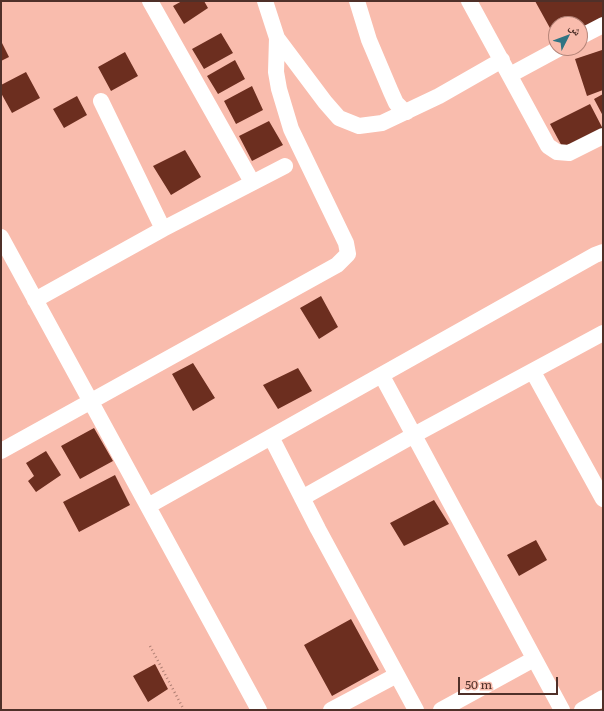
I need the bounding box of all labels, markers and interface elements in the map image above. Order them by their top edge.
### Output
north arrow [548,16,588,56]
text: ش [566,19,586,38]
scale bar [460,669,560,695]
text: 50 m [465,675,492,693]

